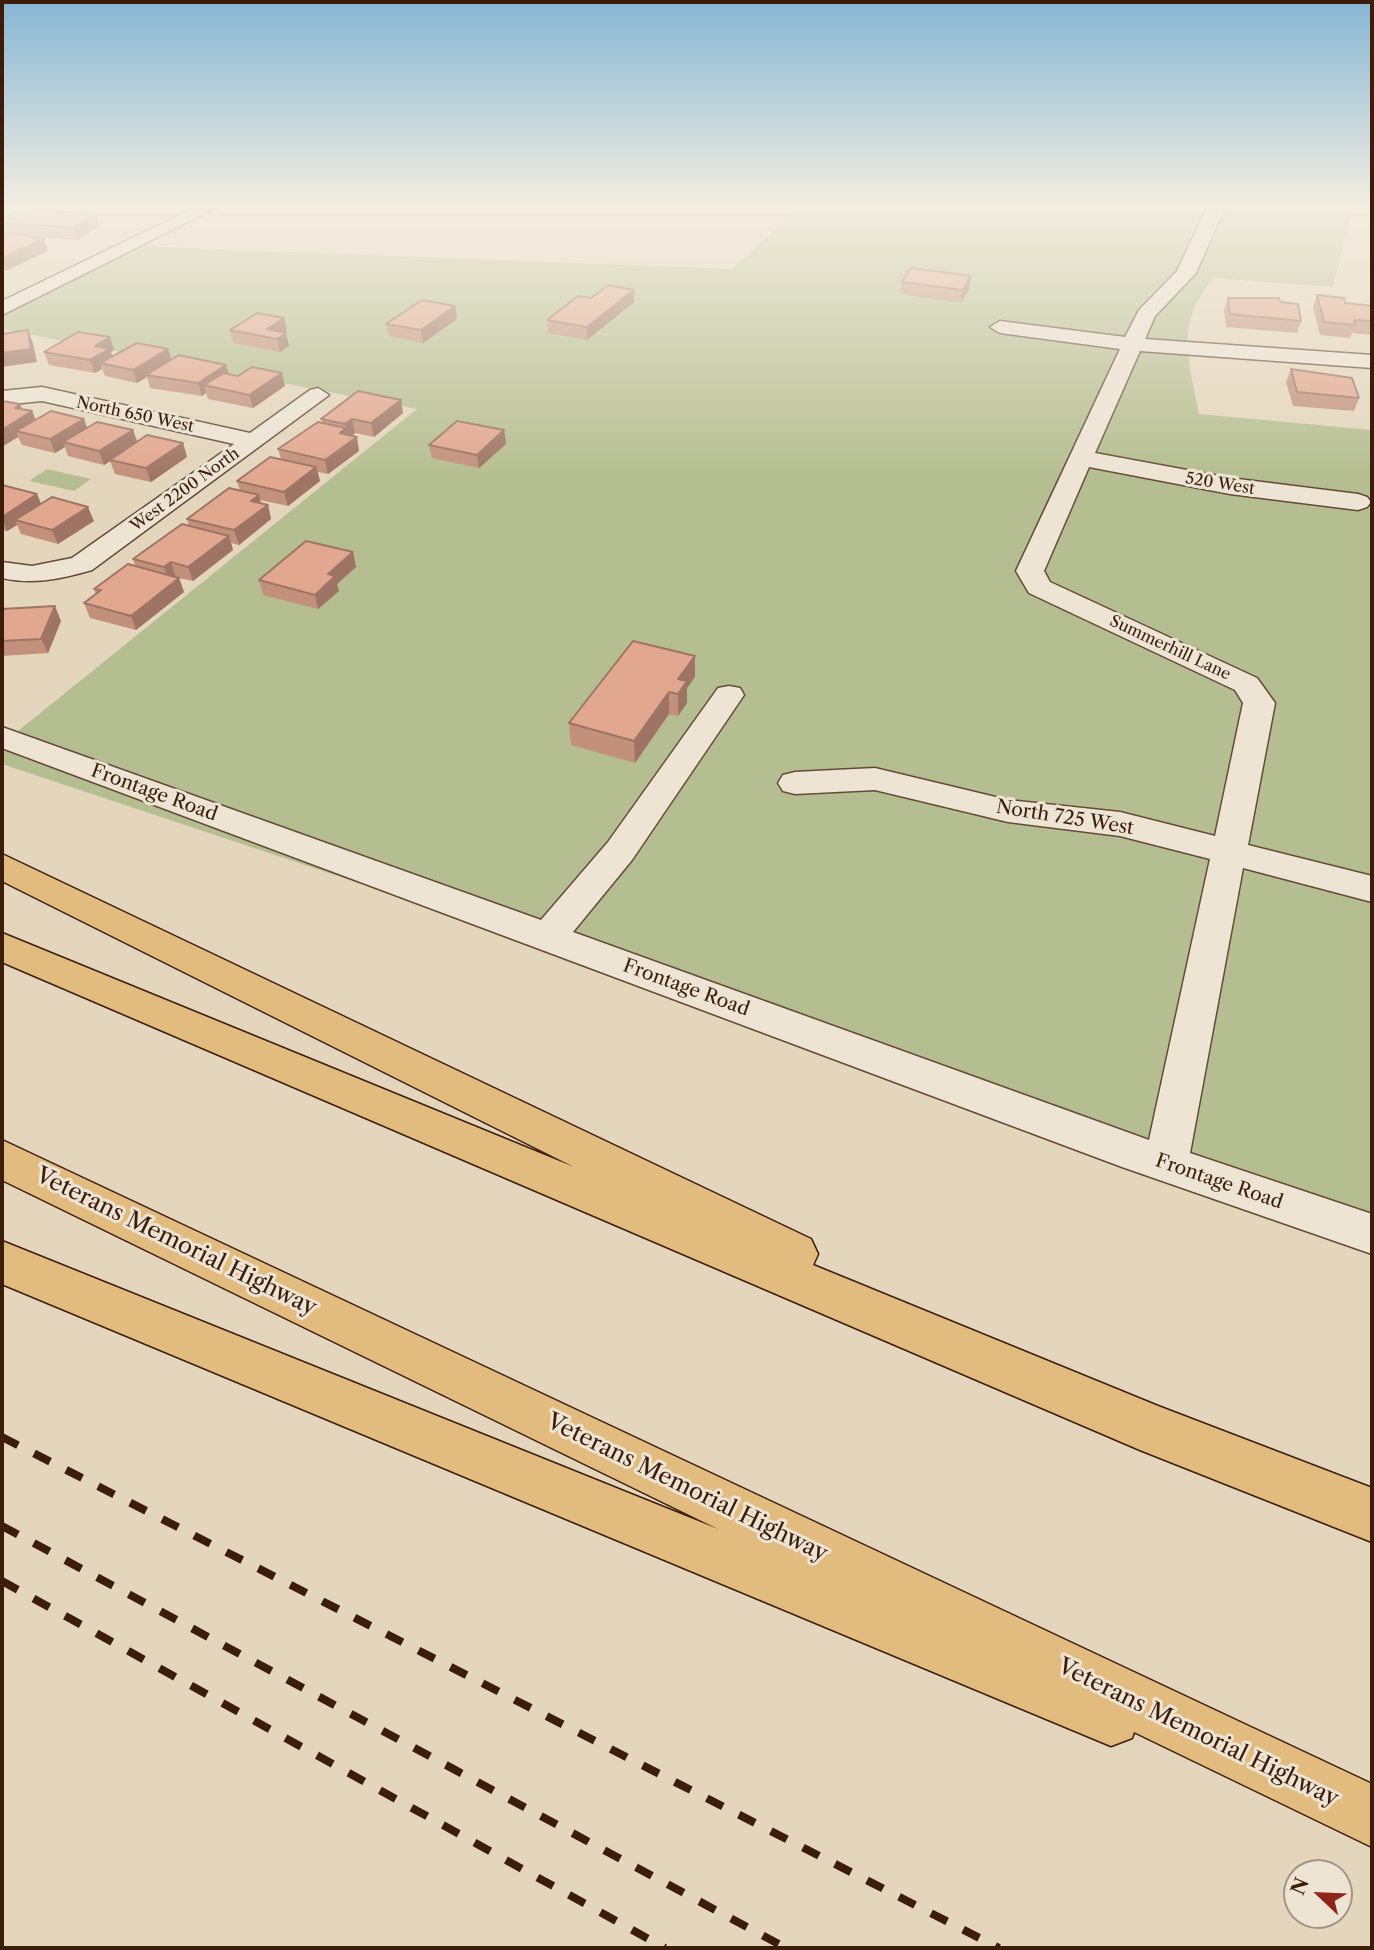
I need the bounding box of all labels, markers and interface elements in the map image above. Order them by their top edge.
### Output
street label: North 650 West [75,393,195,437]
street label: West 2200 North [127,444,243,536]
street label: 520 West [1184,469,1256,499]
street label: Summerhill Lane [1106,612,1234,684]
street label: Frontage Road [88,760,220,826]
street label: North 725 West [995,796,1135,840]
street label: Frontage Road [620,955,752,1021]
street label: Frontage Road [1152,1150,1286,1214]
street label: Veterans Memorial Highway [31,1162,321,1322]
street label: Veterans Memorial Highway [542,1408,832,1568]
street label: Veterans Memorial Highway [1053,1653,1343,1813]
north arrow [1283,1859,1353,1929]
text: N [1286,1874,1314,1898]

